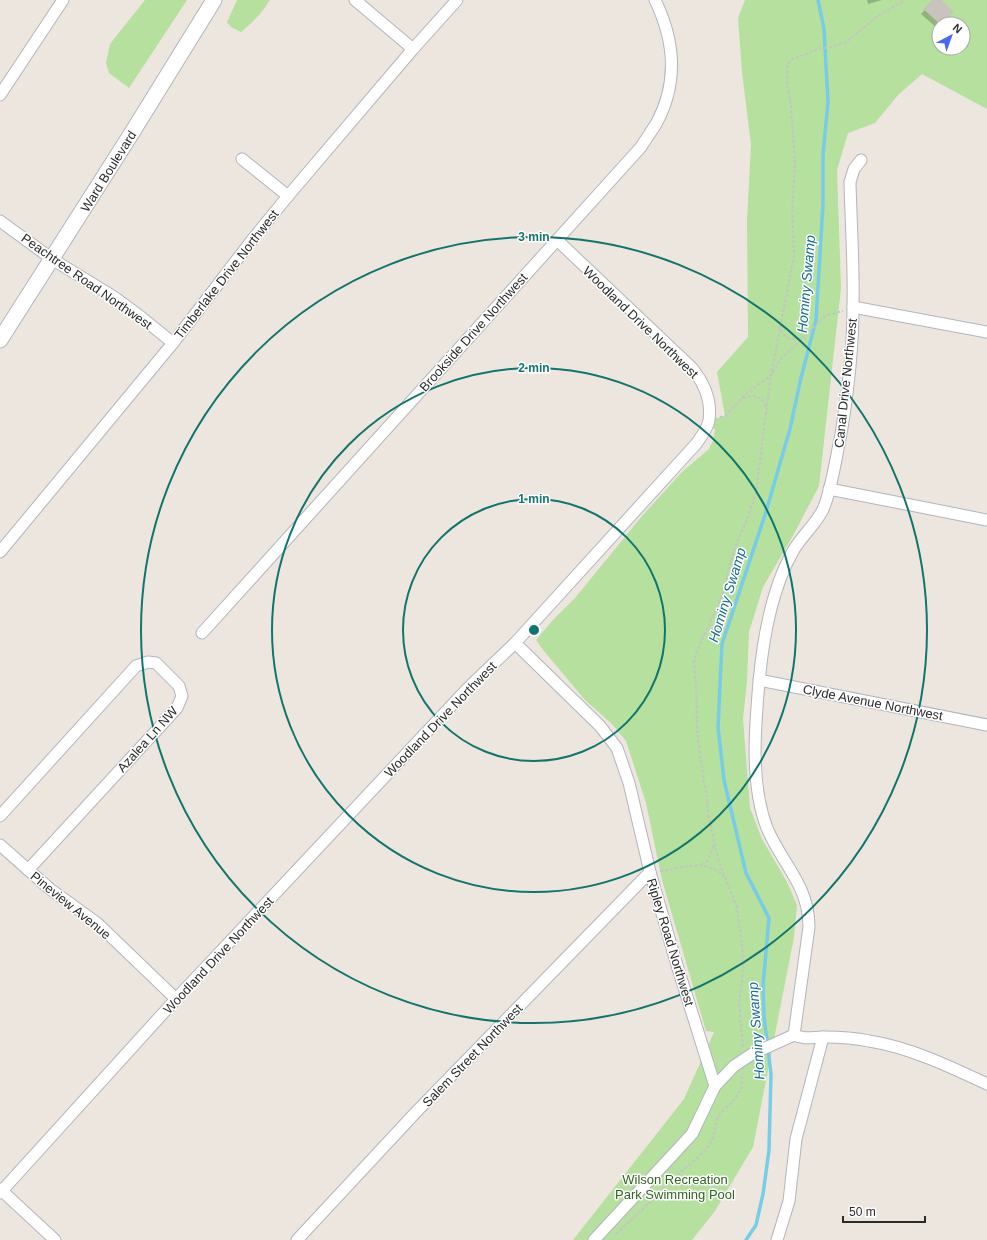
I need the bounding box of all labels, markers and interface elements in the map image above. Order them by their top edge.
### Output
north arrow [931,16,971,56]
text: N [951,21,965,36]
street label: Ward Boulevard [77,128,139,215]
street label: Timberlake Drive Northwest [171,206,282,342]
text: 3 min [518,230,550,244]
street label: Peachtree Road Northwest [18,231,155,333]
water label: Hominy Swamp [794,234,818,334]
street label: Woodland Drive Northwest [580,263,702,382]
street label: Brookside Drive Northwest [416,270,531,395]
street label: Canal Drive Northwest [831,317,860,449]
text: 2 min [518,361,550,375]
text: 1 min [518,492,550,506]
water label: Hominy Swamp [705,546,749,644]
centre of rings [527,623,541,637]
street label: Woodland Drive Northwest [381,658,500,780]
street label: Clyde Avenue Northwest [802,682,944,723]
street label: Azalea Ln NW [114,703,181,775]
street label: Pineview Avenue [28,868,114,942]
street label: Ripley Road Northwest [644,876,697,1008]
street label: Woodland Drive Northwest [160,893,277,1017]
water label: Hominy Swamp [745,981,767,1080]
street label: Salem Street Northwest [419,1000,526,1110]
park label: Wilson Recreation Park Swimming Pool [615,1172,735,1202]
scale bar [843,1198,925,1224]
text: 50 m [849,1205,876,1219]

